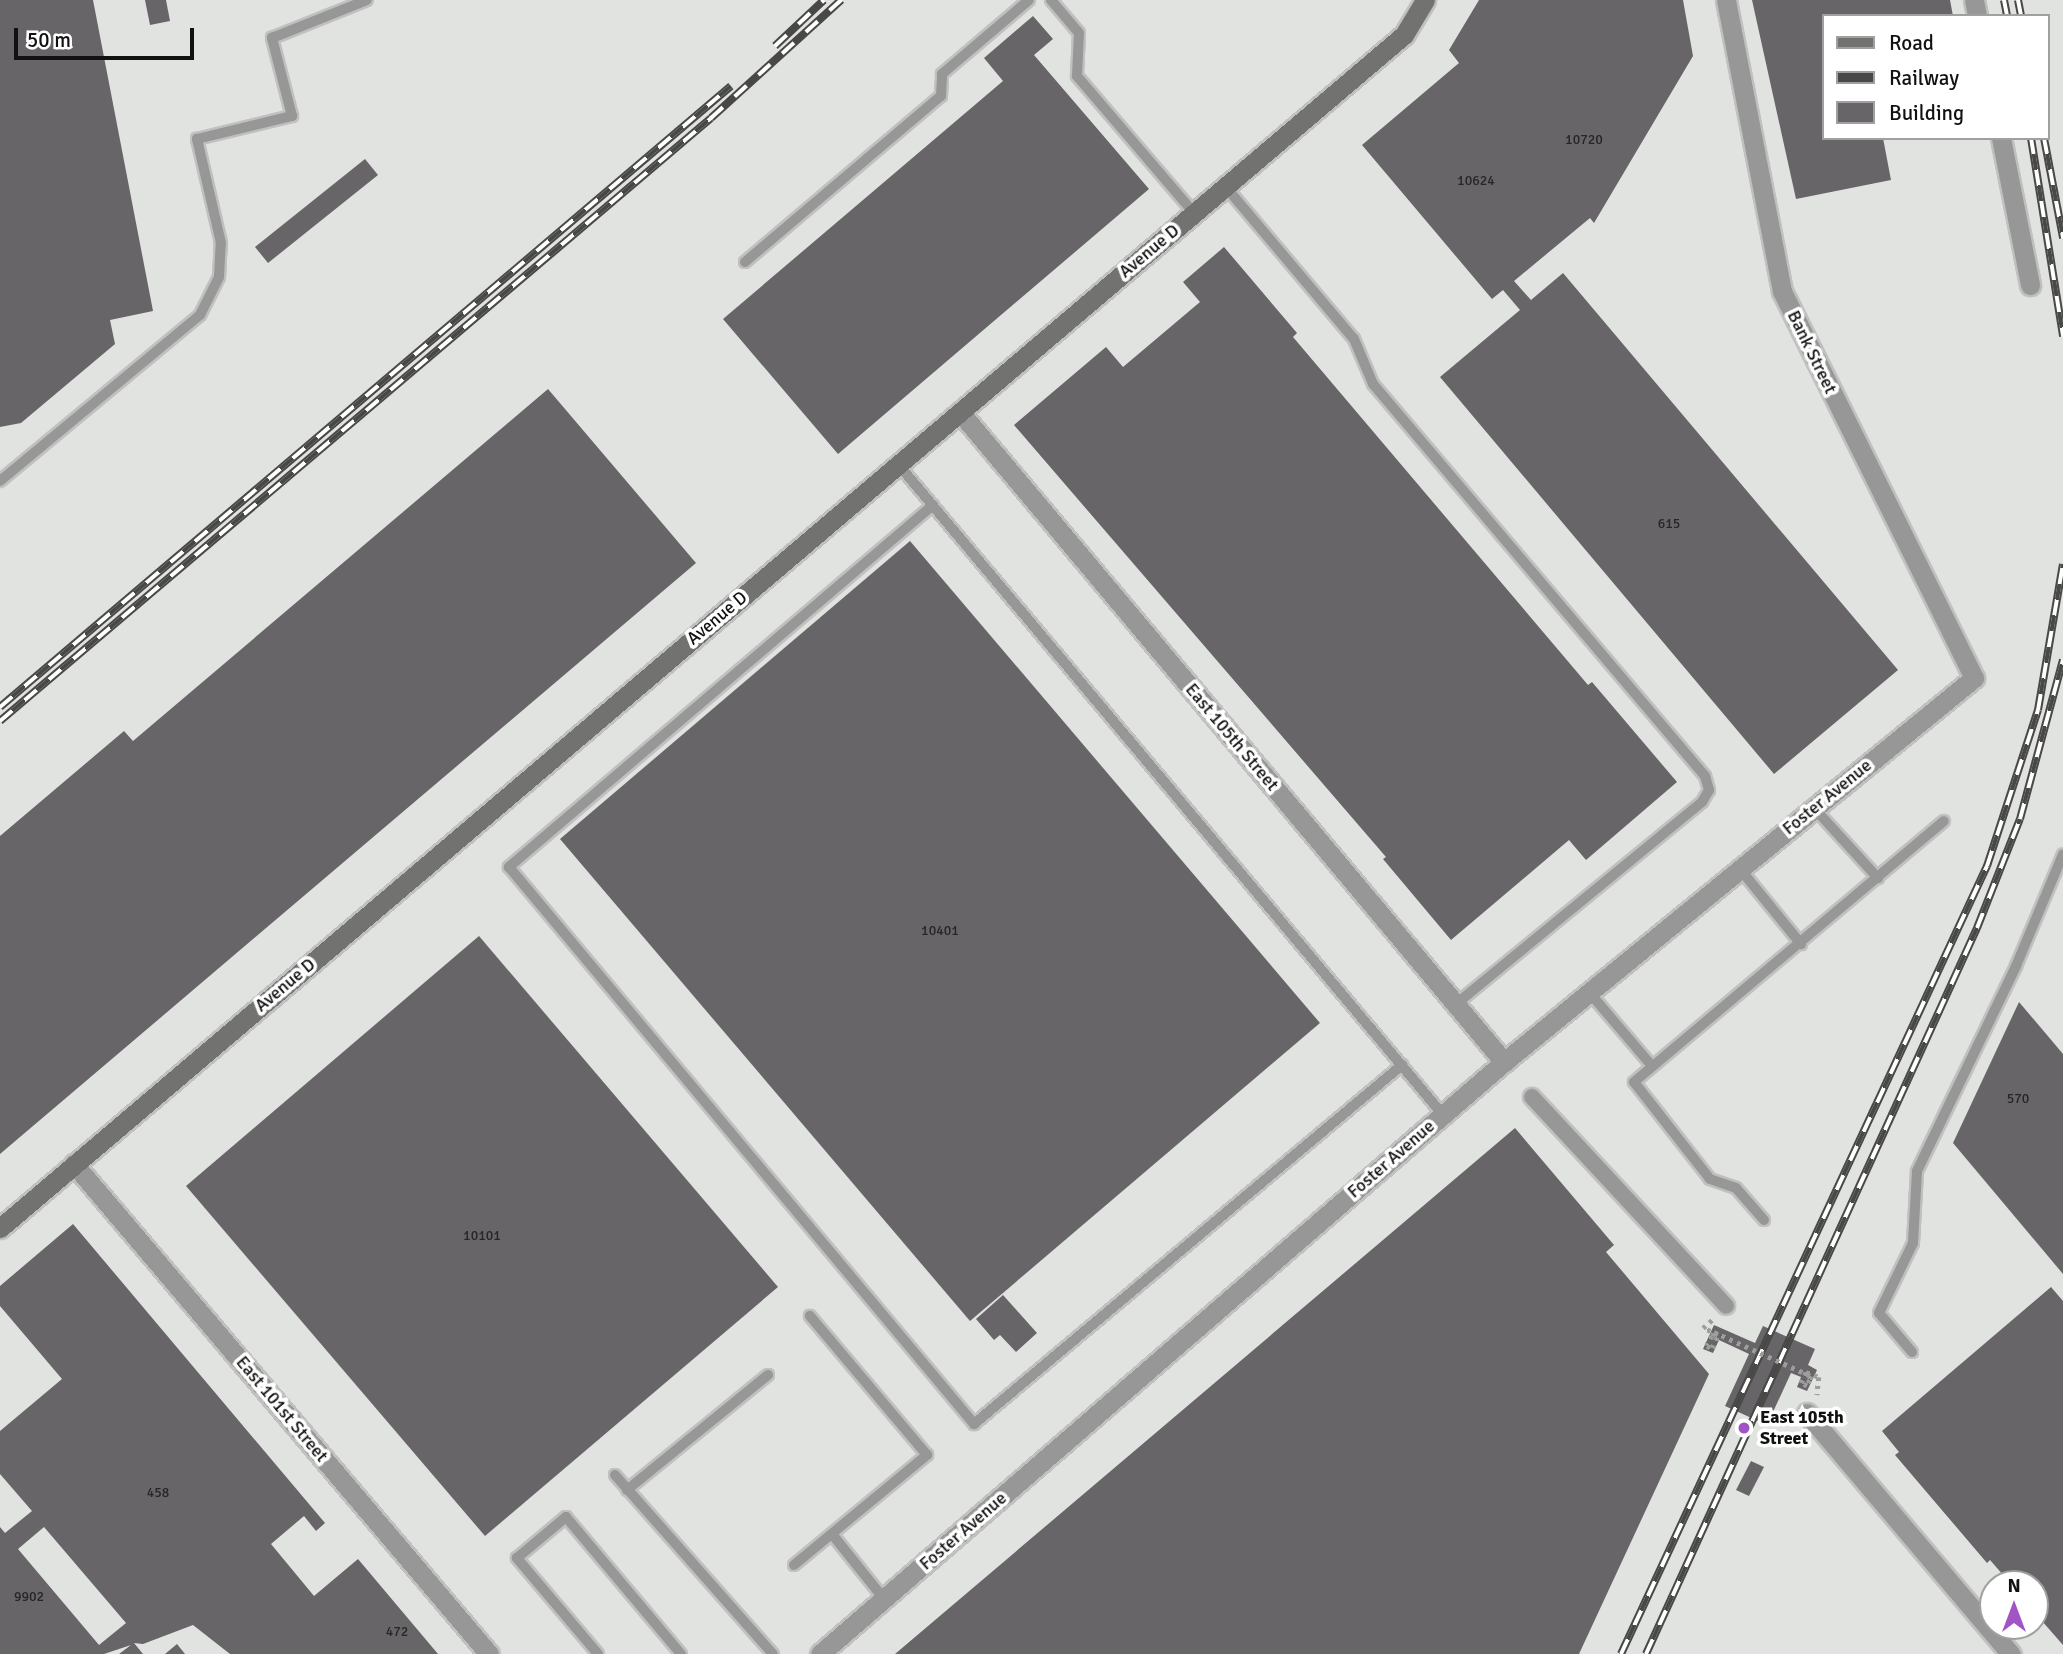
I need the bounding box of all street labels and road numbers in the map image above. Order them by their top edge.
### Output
street label: Avenue D [1115,220,1183,282]
street label: Bank Street [1783,307,1841,397]
street label: Avenue D [683,587,751,649]
street label: East 105th Street [1181,679,1283,795]
street label: Foster Avenue [1778,755,1876,839]
street label: Avenue D [251,954,319,1016]
street label: Foster Avenue [1343,1115,1439,1203]
street label: East 101st Street [231,1352,333,1466]
street label: Foster Avenue [915,1487,1011,1575]

